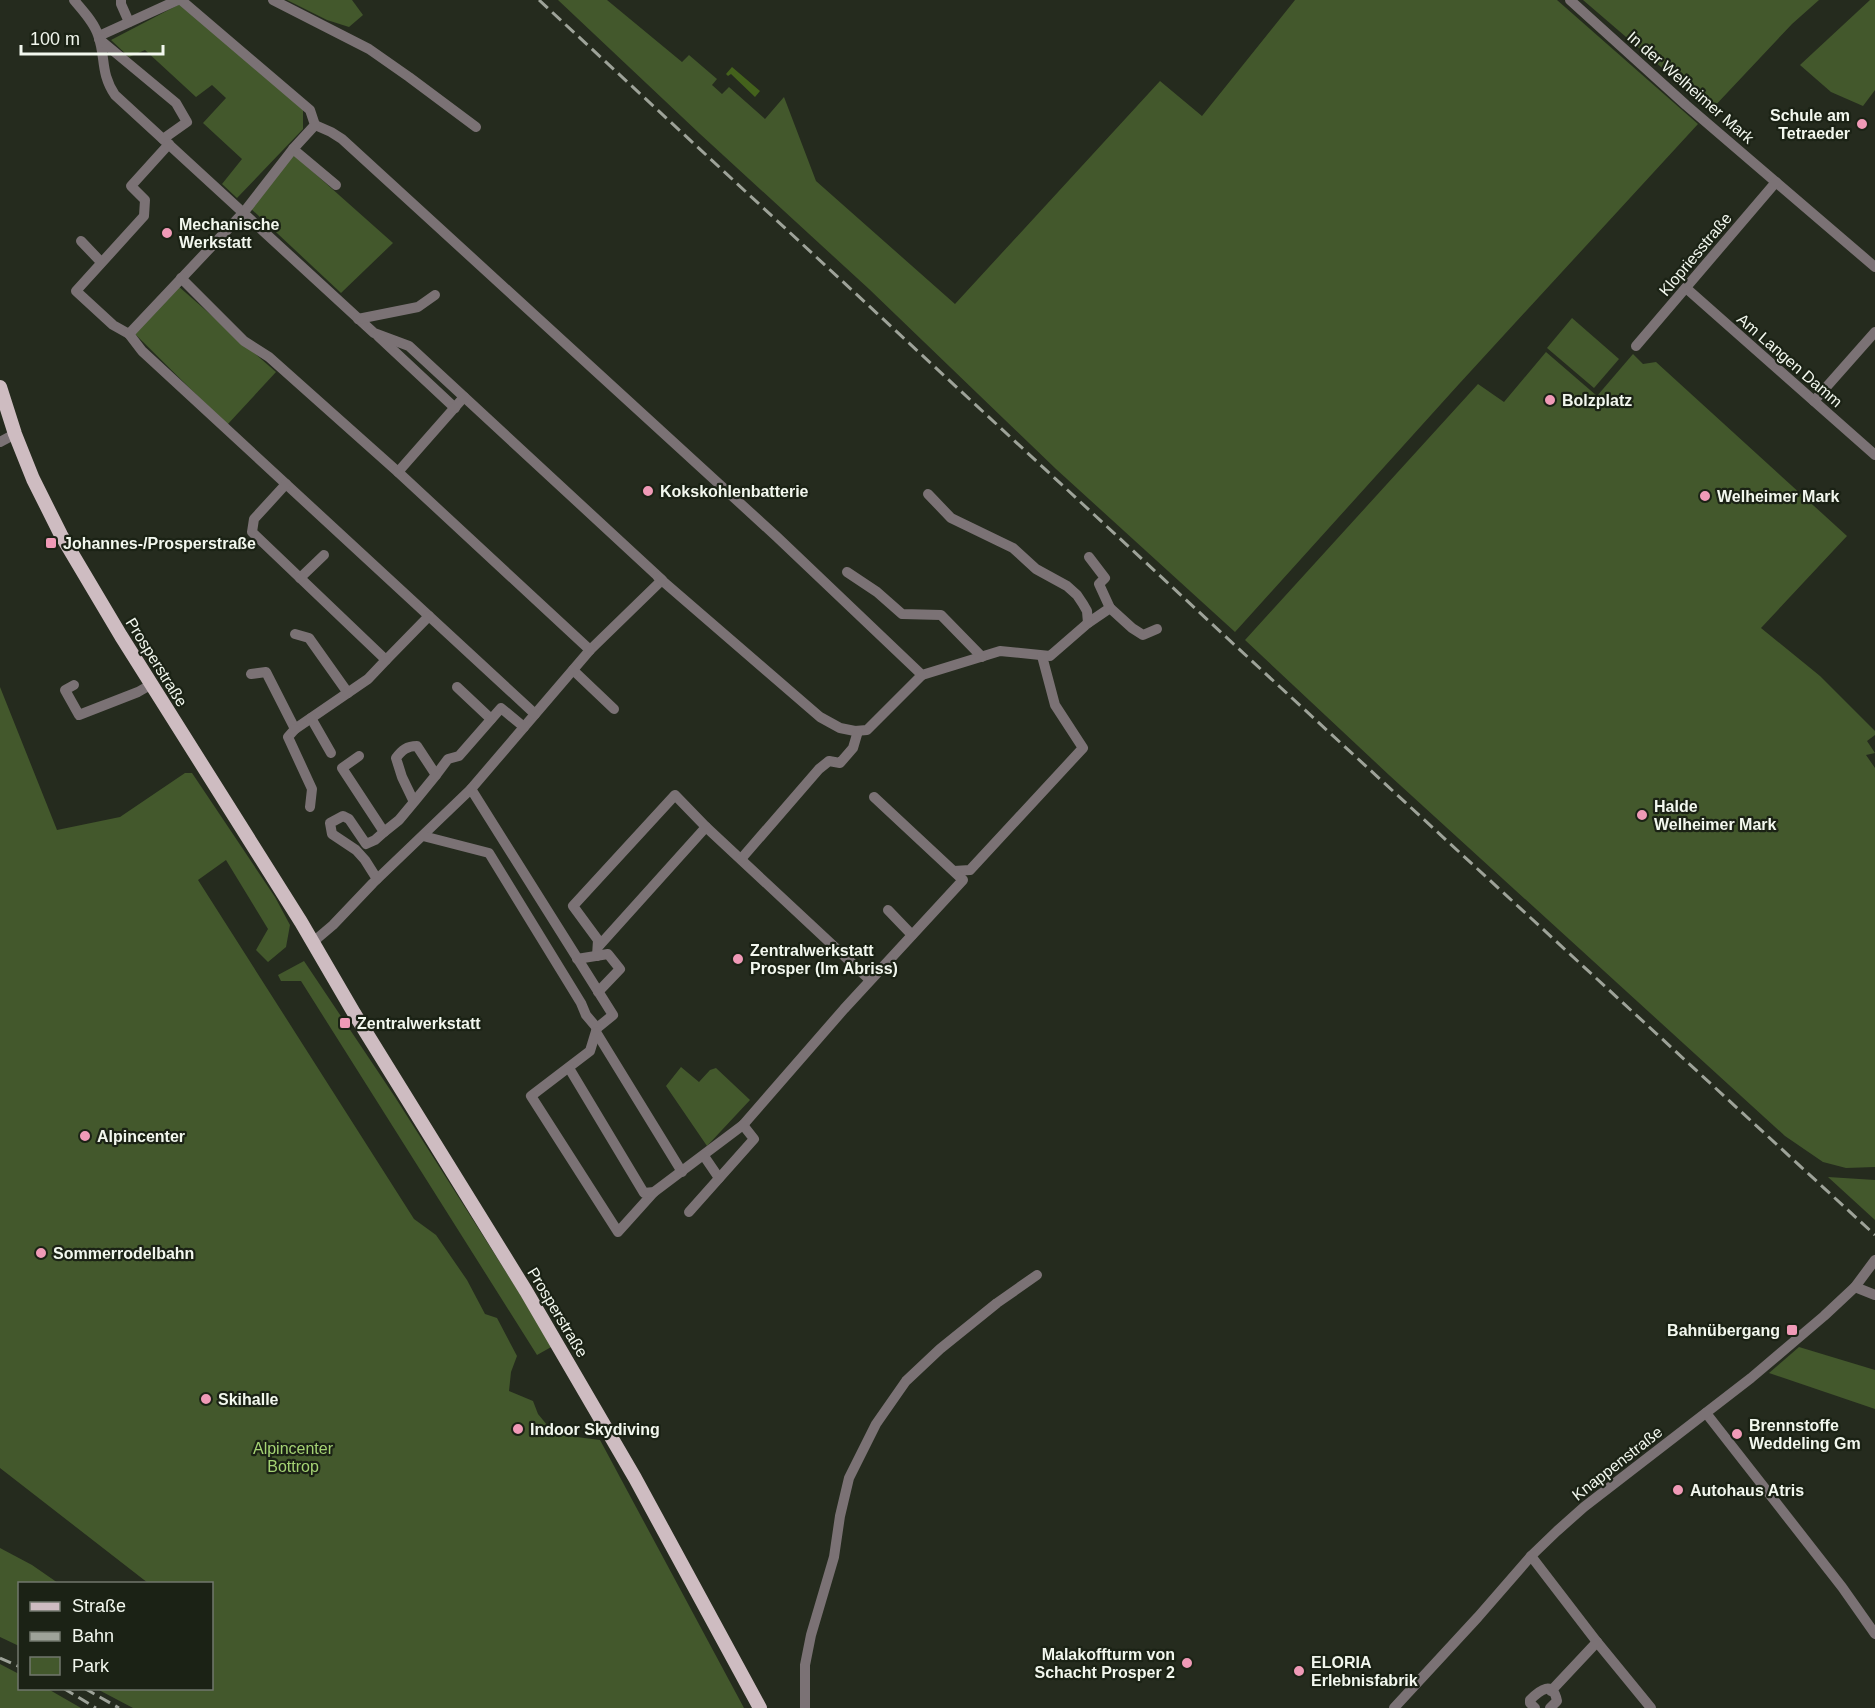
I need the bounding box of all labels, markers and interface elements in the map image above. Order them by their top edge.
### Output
scale bar [21,18,164,56]
street label: In der Welheimer Mark [1624,28,1758,147]
text: 100 m [30,29,80,49]
place label: Schule am Tetraeder [1770,107,1850,142]
marker: Schule am Tetraeder [1855,117,1869,131]
street label: Klopriesstraße [1656,209,1735,299]
place label: Mechanische Werkstatt [179,216,280,251]
marker: Mechanische Werkstatt [160,226,174,240]
street label: Am Langen Damm [1734,310,1846,411]
place label: Bolzplatz [1562,392,1632,409]
marker: Bolzplatz [1543,393,1557,407]
place label: Kokskohlenbatterie [660,483,809,500]
marker: Kokskohlenbatterie [641,484,655,498]
place label: Welheimer Mark [1717,488,1840,505]
marker: Welheimer Mark [1698,489,1712,503]
place label: Johannes-/Prosperstraße [63,535,256,552]
marker: Johannes-/Prosperstraße [44,536,58,550]
street label: Prosperstraße [123,615,191,710]
place label: Halde Welheimer Mark [1654,798,1777,833]
marker: Halde Welheimer Mark [1635,808,1649,822]
place label: Zentralwerkstatt Prosper (Im Abriss) [750,942,898,977]
marker: Zentralwerkstatt Prosper (Im Abriss) [731,952,745,966]
place label: Zentralwerkstatt [357,1015,481,1032]
marker: Zentralwerkstatt [338,1016,352,1030]
place label: Alpincenter [97,1128,185,1145]
marker: Alpincenter [78,1129,92,1143]
place label: Sommerrodelbahn [53,1245,194,1262]
marker: Sommerrodelbahn [34,1246,48,1260]
street label: Prosperstraße [524,1264,591,1360]
place label: Bahnübergang [1667,1322,1780,1339]
marker: Bahnübergang [1785,1323,1799,1337]
place label: Skihalle [218,1391,279,1408]
marker: Skihalle [199,1392,213,1406]
place label: Brennstoffe Weddeling Gm [1749,1417,1861,1452]
place label: Indoor Skydiving [530,1421,660,1438]
marker: Indoor Skydiving [511,1422,525,1436]
street label: Knappenstraße [1569,1423,1666,1504]
marker: Brennstoffe Weddeling Gm [1730,1427,1744,1441]
park label: Alpincenter Bottrop [253,1440,334,1475]
place label: Autohaus Atris [1690,1482,1804,1499]
marker: Autohaus Atris [1671,1483,1685,1497]
legend [18,1582,213,1690]
text: Straße [72,1596,126,1616]
text: Bahn [72,1626,114,1646]
place label: Malakoffturm von Schacht Prosper 2 [1035,1646,1175,1681]
place label: ELORIA Erlebnisfabrik [1311,1654,1418,1689]
text: Park [72,1656,110,1676]
marker: Malakoffturm von Schacht Prosper 2 [1180,1656,1194,1670]
marker: ELORIA Erlebnisfabrik [1292,1664,1306,1678]

